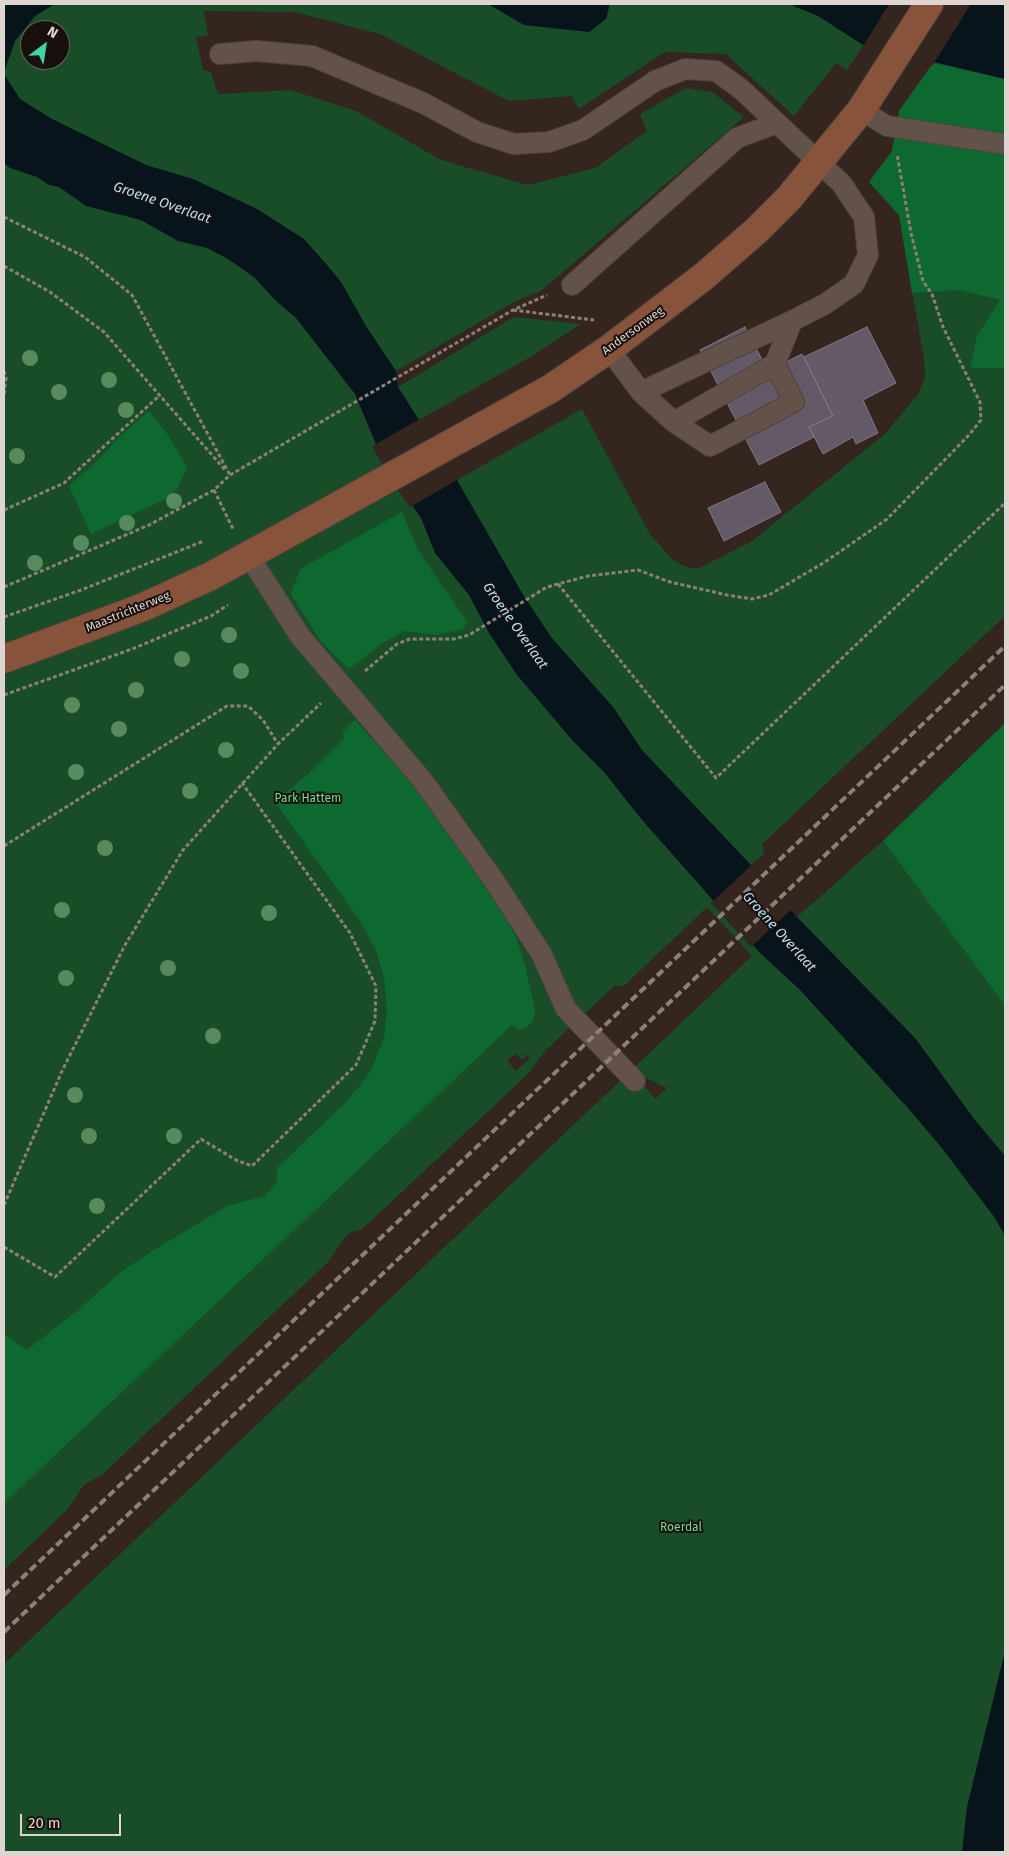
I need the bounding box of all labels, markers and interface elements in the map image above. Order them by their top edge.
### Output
north arrow [20,20,70,70]
text: N [44,23,61,42]
water label: Groene Overlaat [111,178,213,228]
street label: Andersonweg [599,304,667,358]
water label: Groene Overlaat [479,580,551,672]
street label: Maastrichterweg [84,589,172,635]
park label: Park Hattem [275,792,341,806]
water label: Groene Overlaat [739,889,819,975]
park label: Roerdal [660,1521,702,1535]
scale bar [22,1804,124,1836]
text: 20 m [28,1814,61,1832]

